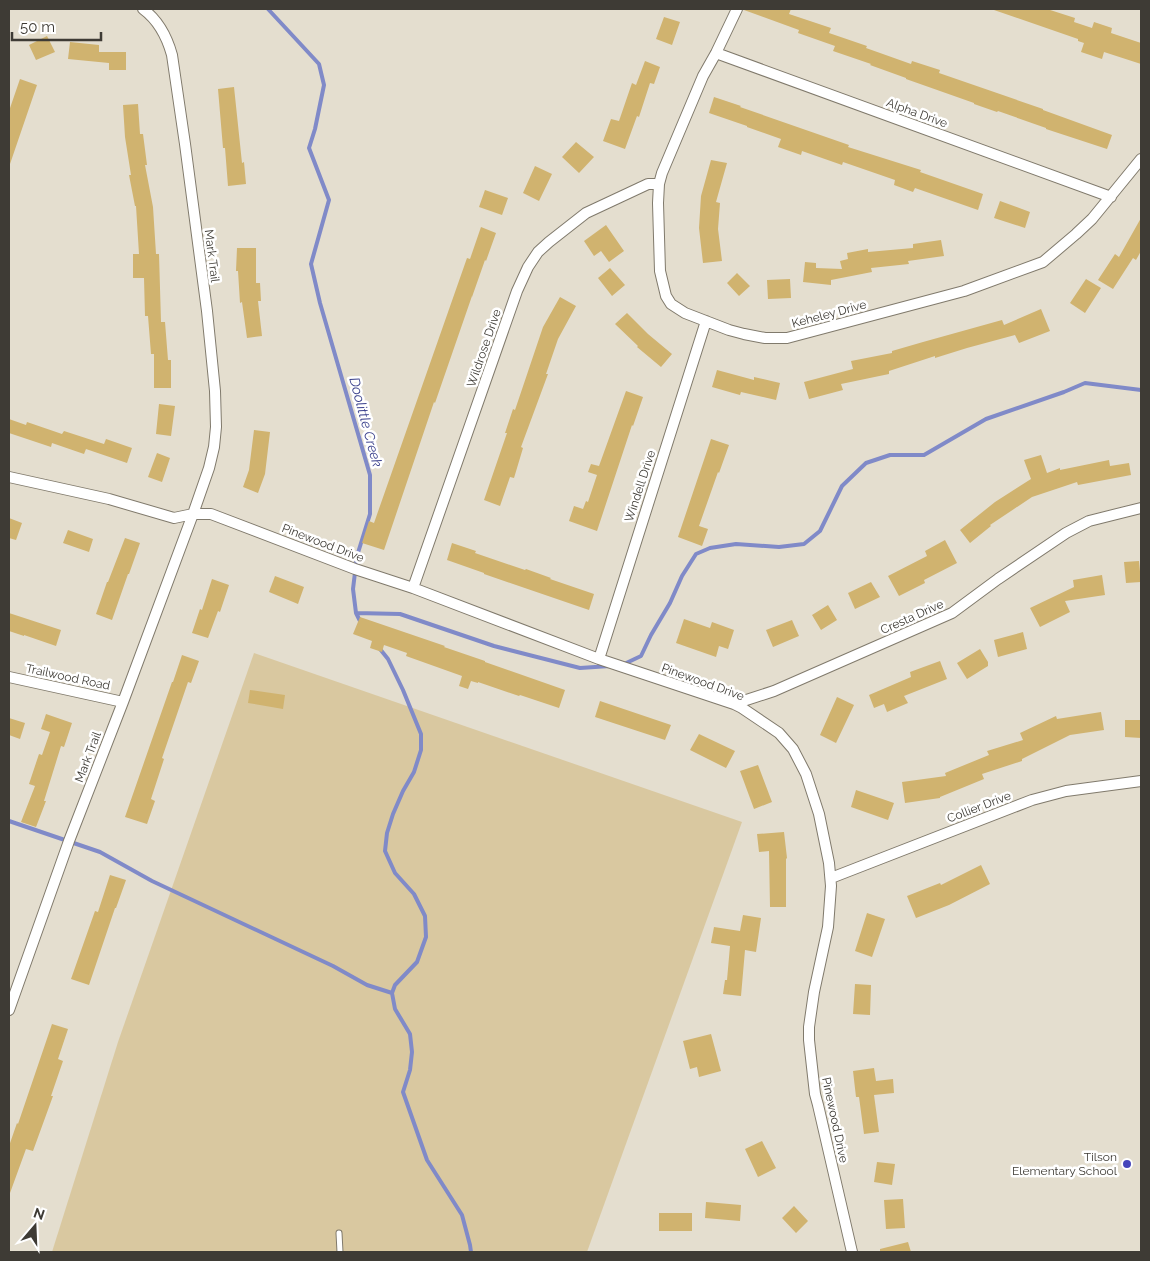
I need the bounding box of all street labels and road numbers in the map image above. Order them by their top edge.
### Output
street label: Alpha Drive [885,95,949,131]
street label: Mark Trail [202,229,222,284]
street label: Keheley Drive [790,297,868,331]
street label: Wildrose Drive [464,307,504,389]
street label: Windell Drive [622,448,658,524]
street label: Pinewood Drive [280,521,366,565]
street label: Cresta Drive [878,597,946,637]
street label: Trailwood Road [25,661,111,693]
street label: Pinewood Drive [660,661,746,703]
street label: Mark Trail [72,729,104,784]
street label: Collier Drive [945,788,1013,826]
street label: Pinewood Drive [819,1076,851,1164]

